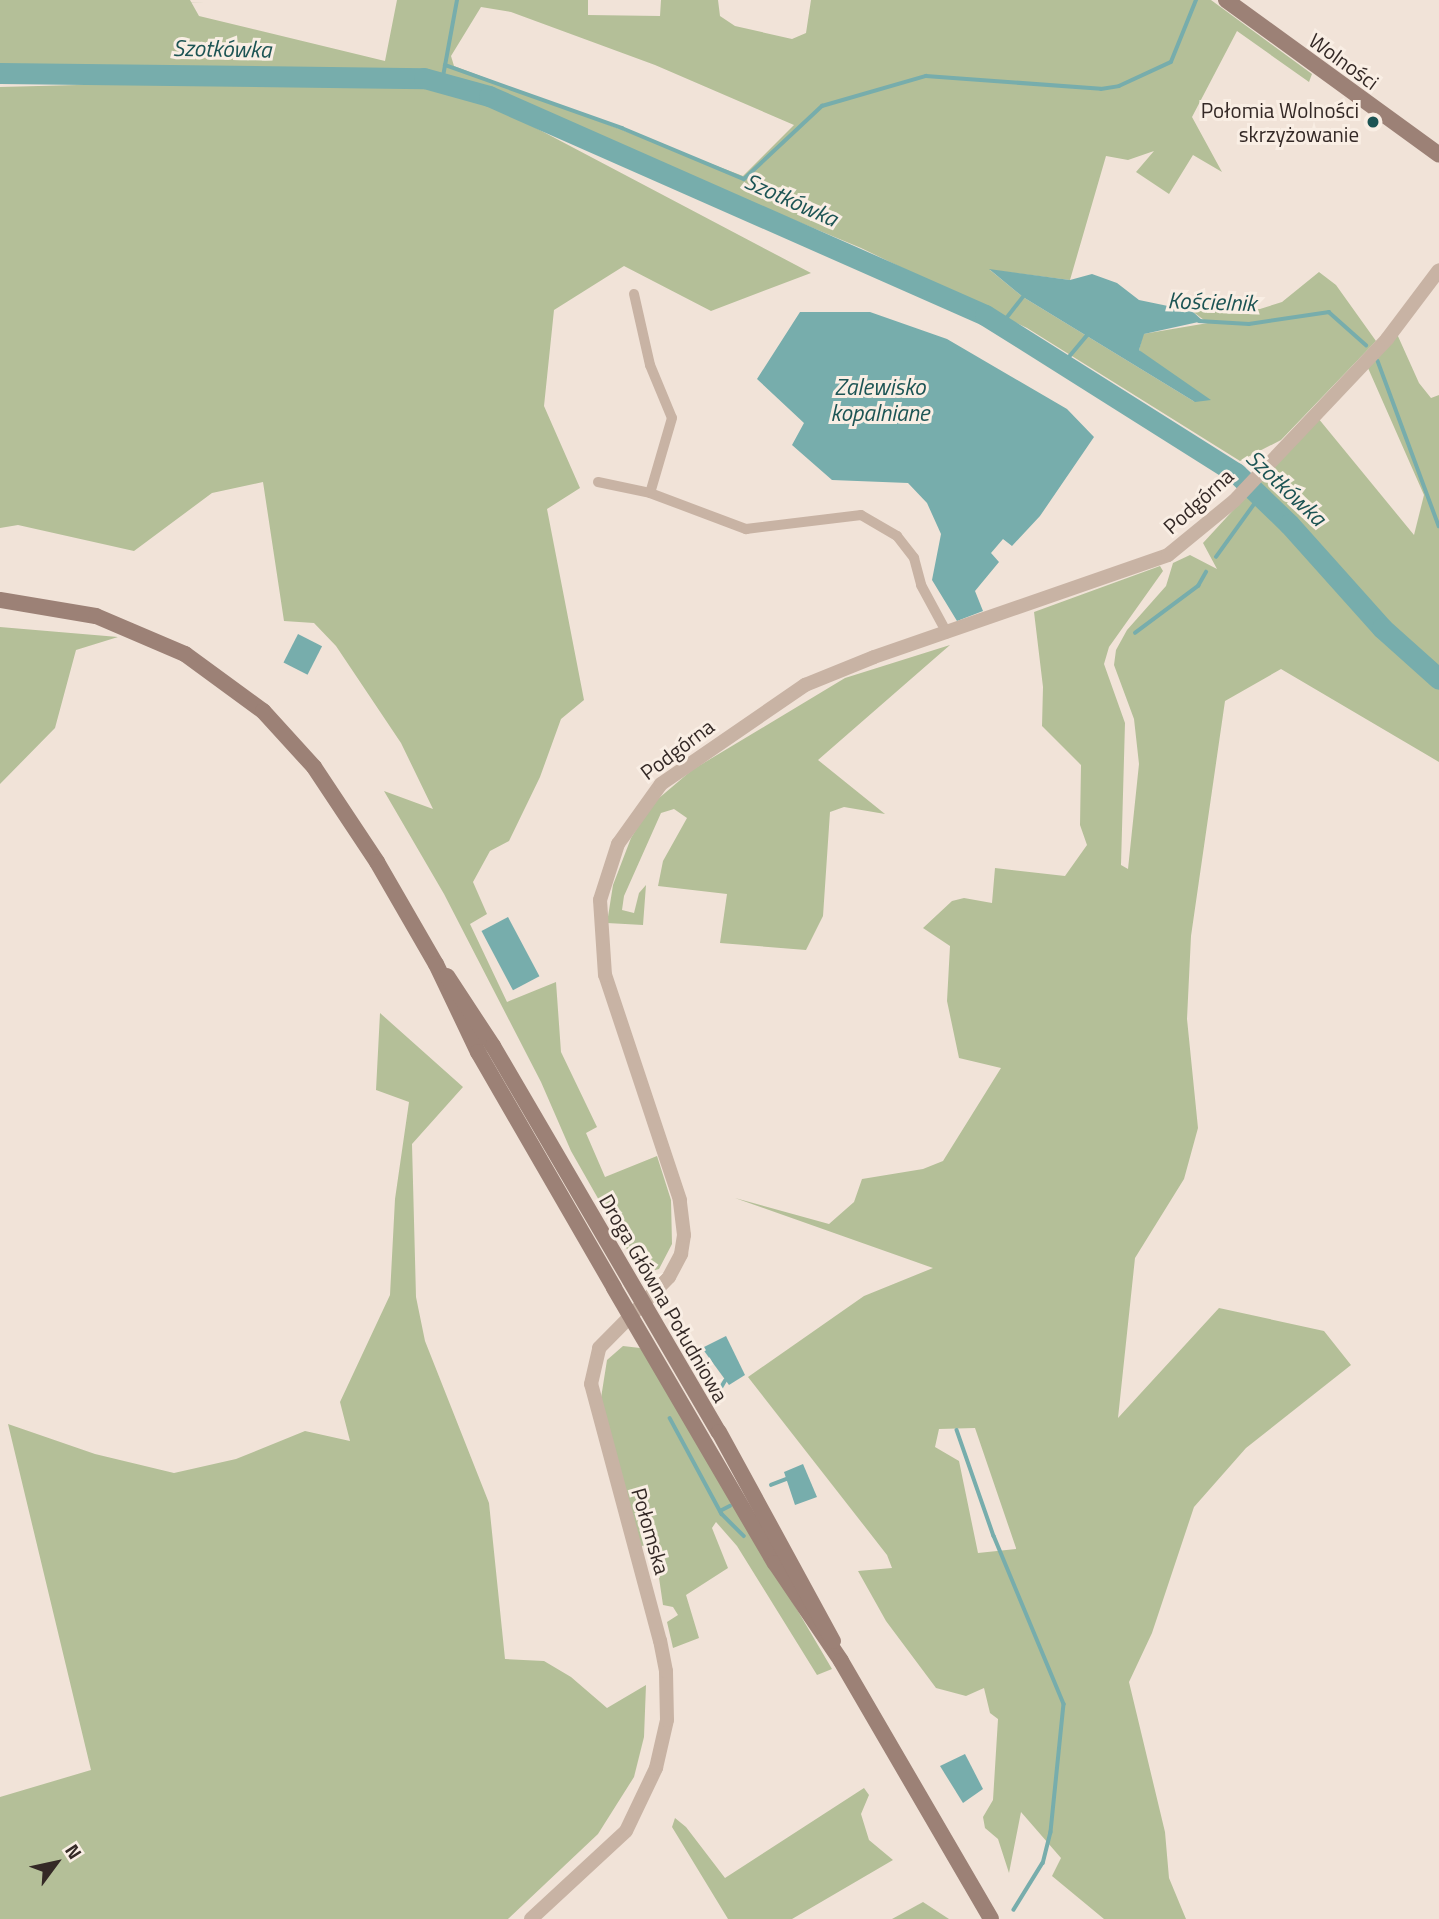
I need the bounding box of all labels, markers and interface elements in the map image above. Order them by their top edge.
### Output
street label: Wolności [1304,27,1384,95]
water label: Szotkówka [172,34,272,64]
place label: Połomia Wolności skrzyżowanie [1201,97,1359,147]
marker: Połomia Wolności skrzyżowanie [1365,114,1381,130]
water label: Szotkówka [740,167,842,233]
water label: Kościelnik [1167,287,1257,317]
water label: Zalewisko kopalniane [831,373,929,427]
water label: Szotkówka [1240,444,1332,532]
street label: Podgórna [1158,463,1238,539]
street label: Podgórna [635,713,719,785]
street label: Droga Główna Południowa [594,1190,734,1406]
street label: Połomska [627,1485,675,1577]
north arrow [21,1828,91,1898]
text: N [58,1838,90,1865]

